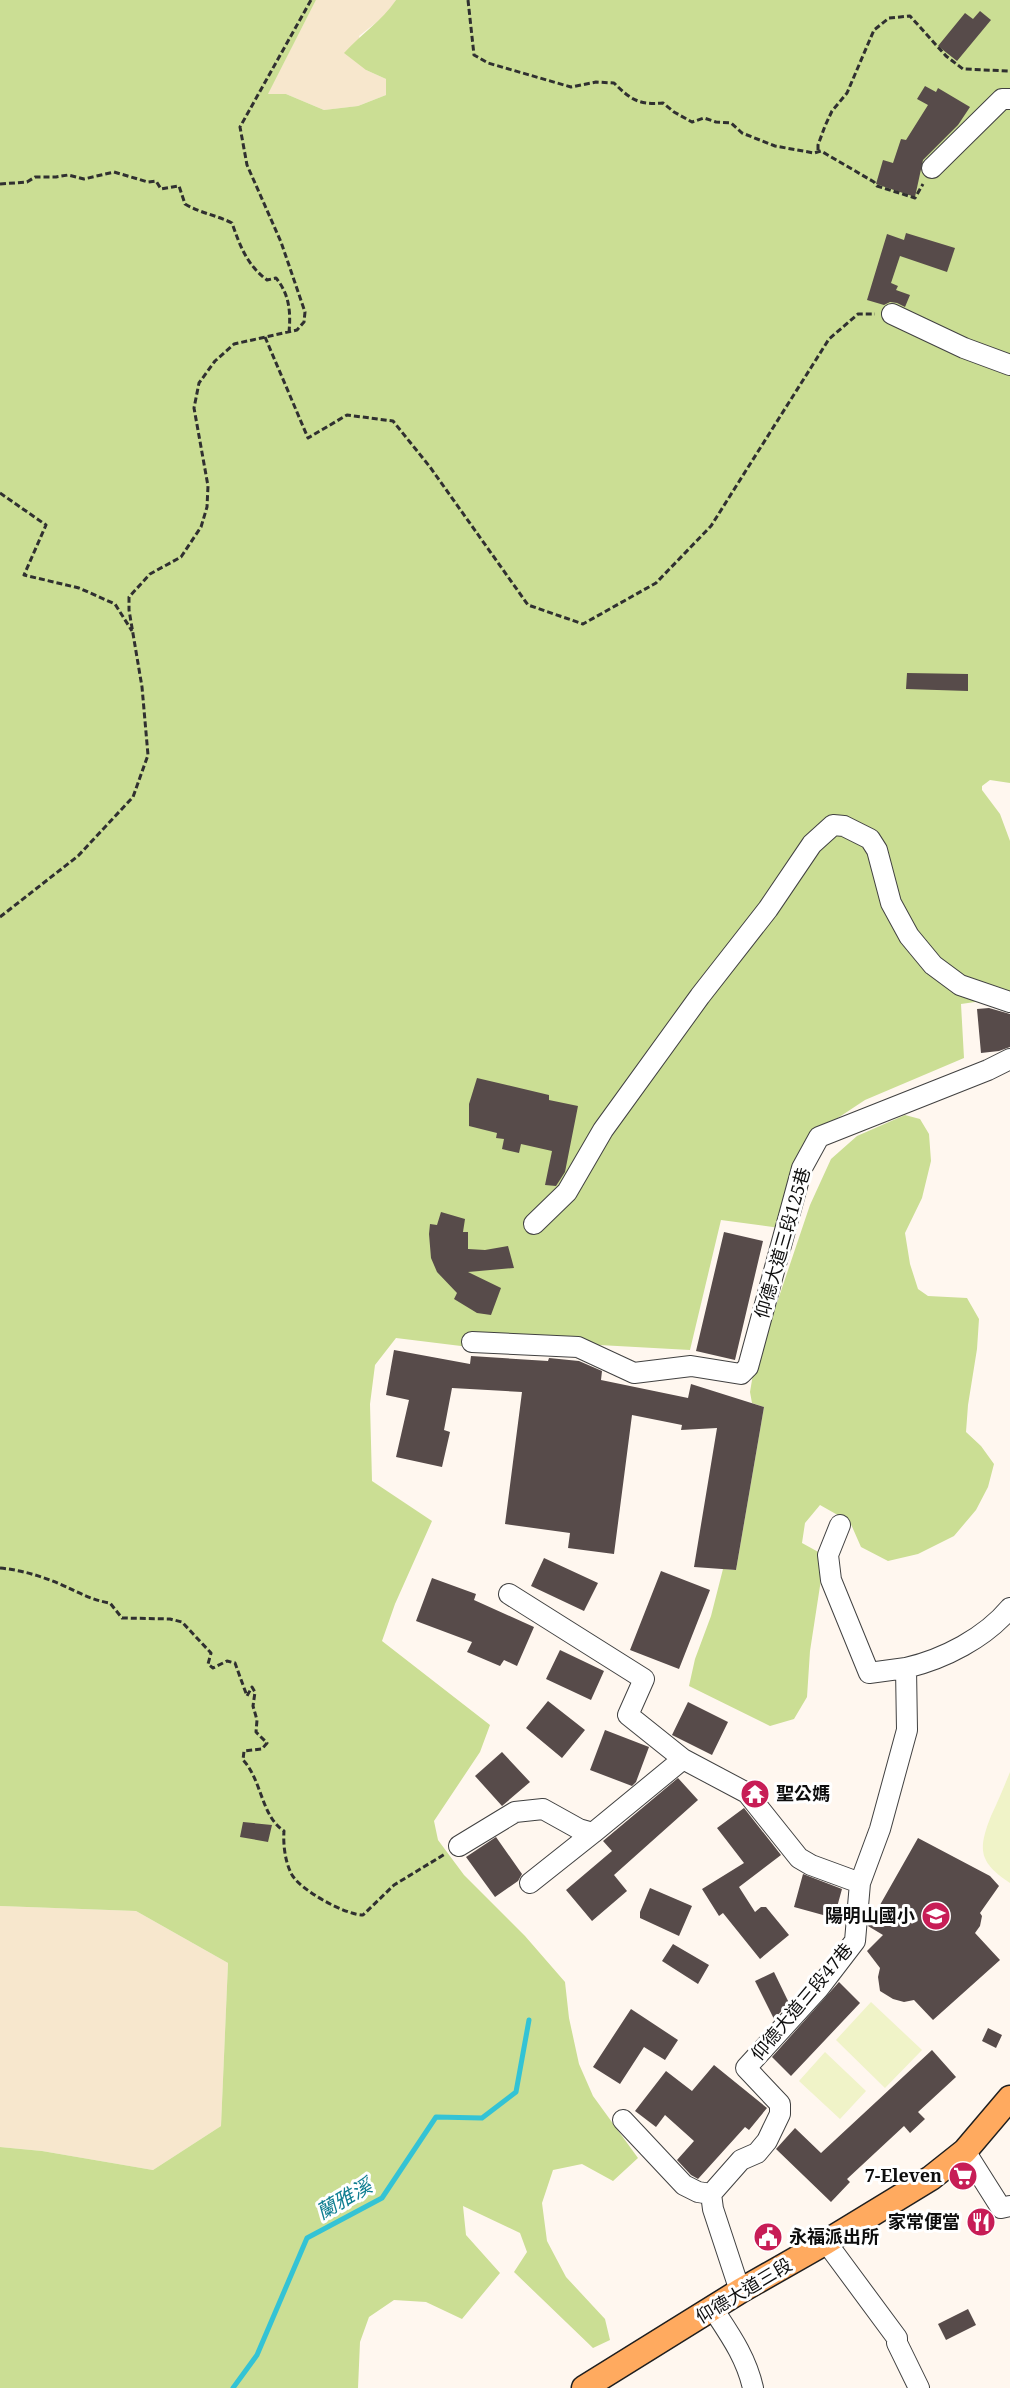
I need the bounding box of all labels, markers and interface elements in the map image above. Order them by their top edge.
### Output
street label: 仰德大道三段125巷 [749,1164,815,1321]
temple icon: 聖公媽 [739,1778,771,1810]
place label: 聖公媽 [776,1781,830,1805]
school or university icon: 陽明山國小 [920,1900,952,1932]
place label: 陽明山國小 [825,1903,915,1927]
street label: 仰德大道三段47巷 [745,1938,857,2065]
supermarket icon: 7-Eleven [947,2160,979,2192]
place label: 7-Eleven [865,2163,942,2187]
water label: 蘭雅溪 [311,2170,379,2225]
restaurant icon: 家常便當 [965,2206,997,2238]
place label: 家常便當 [888,2209,960,2233]
public building icon: 永福派出所 [752,2221,784,2253]
place label: 永福派出所 [789,2224,879,2248]
street label: 仰德大道三段 [691,2252,796,2328]

